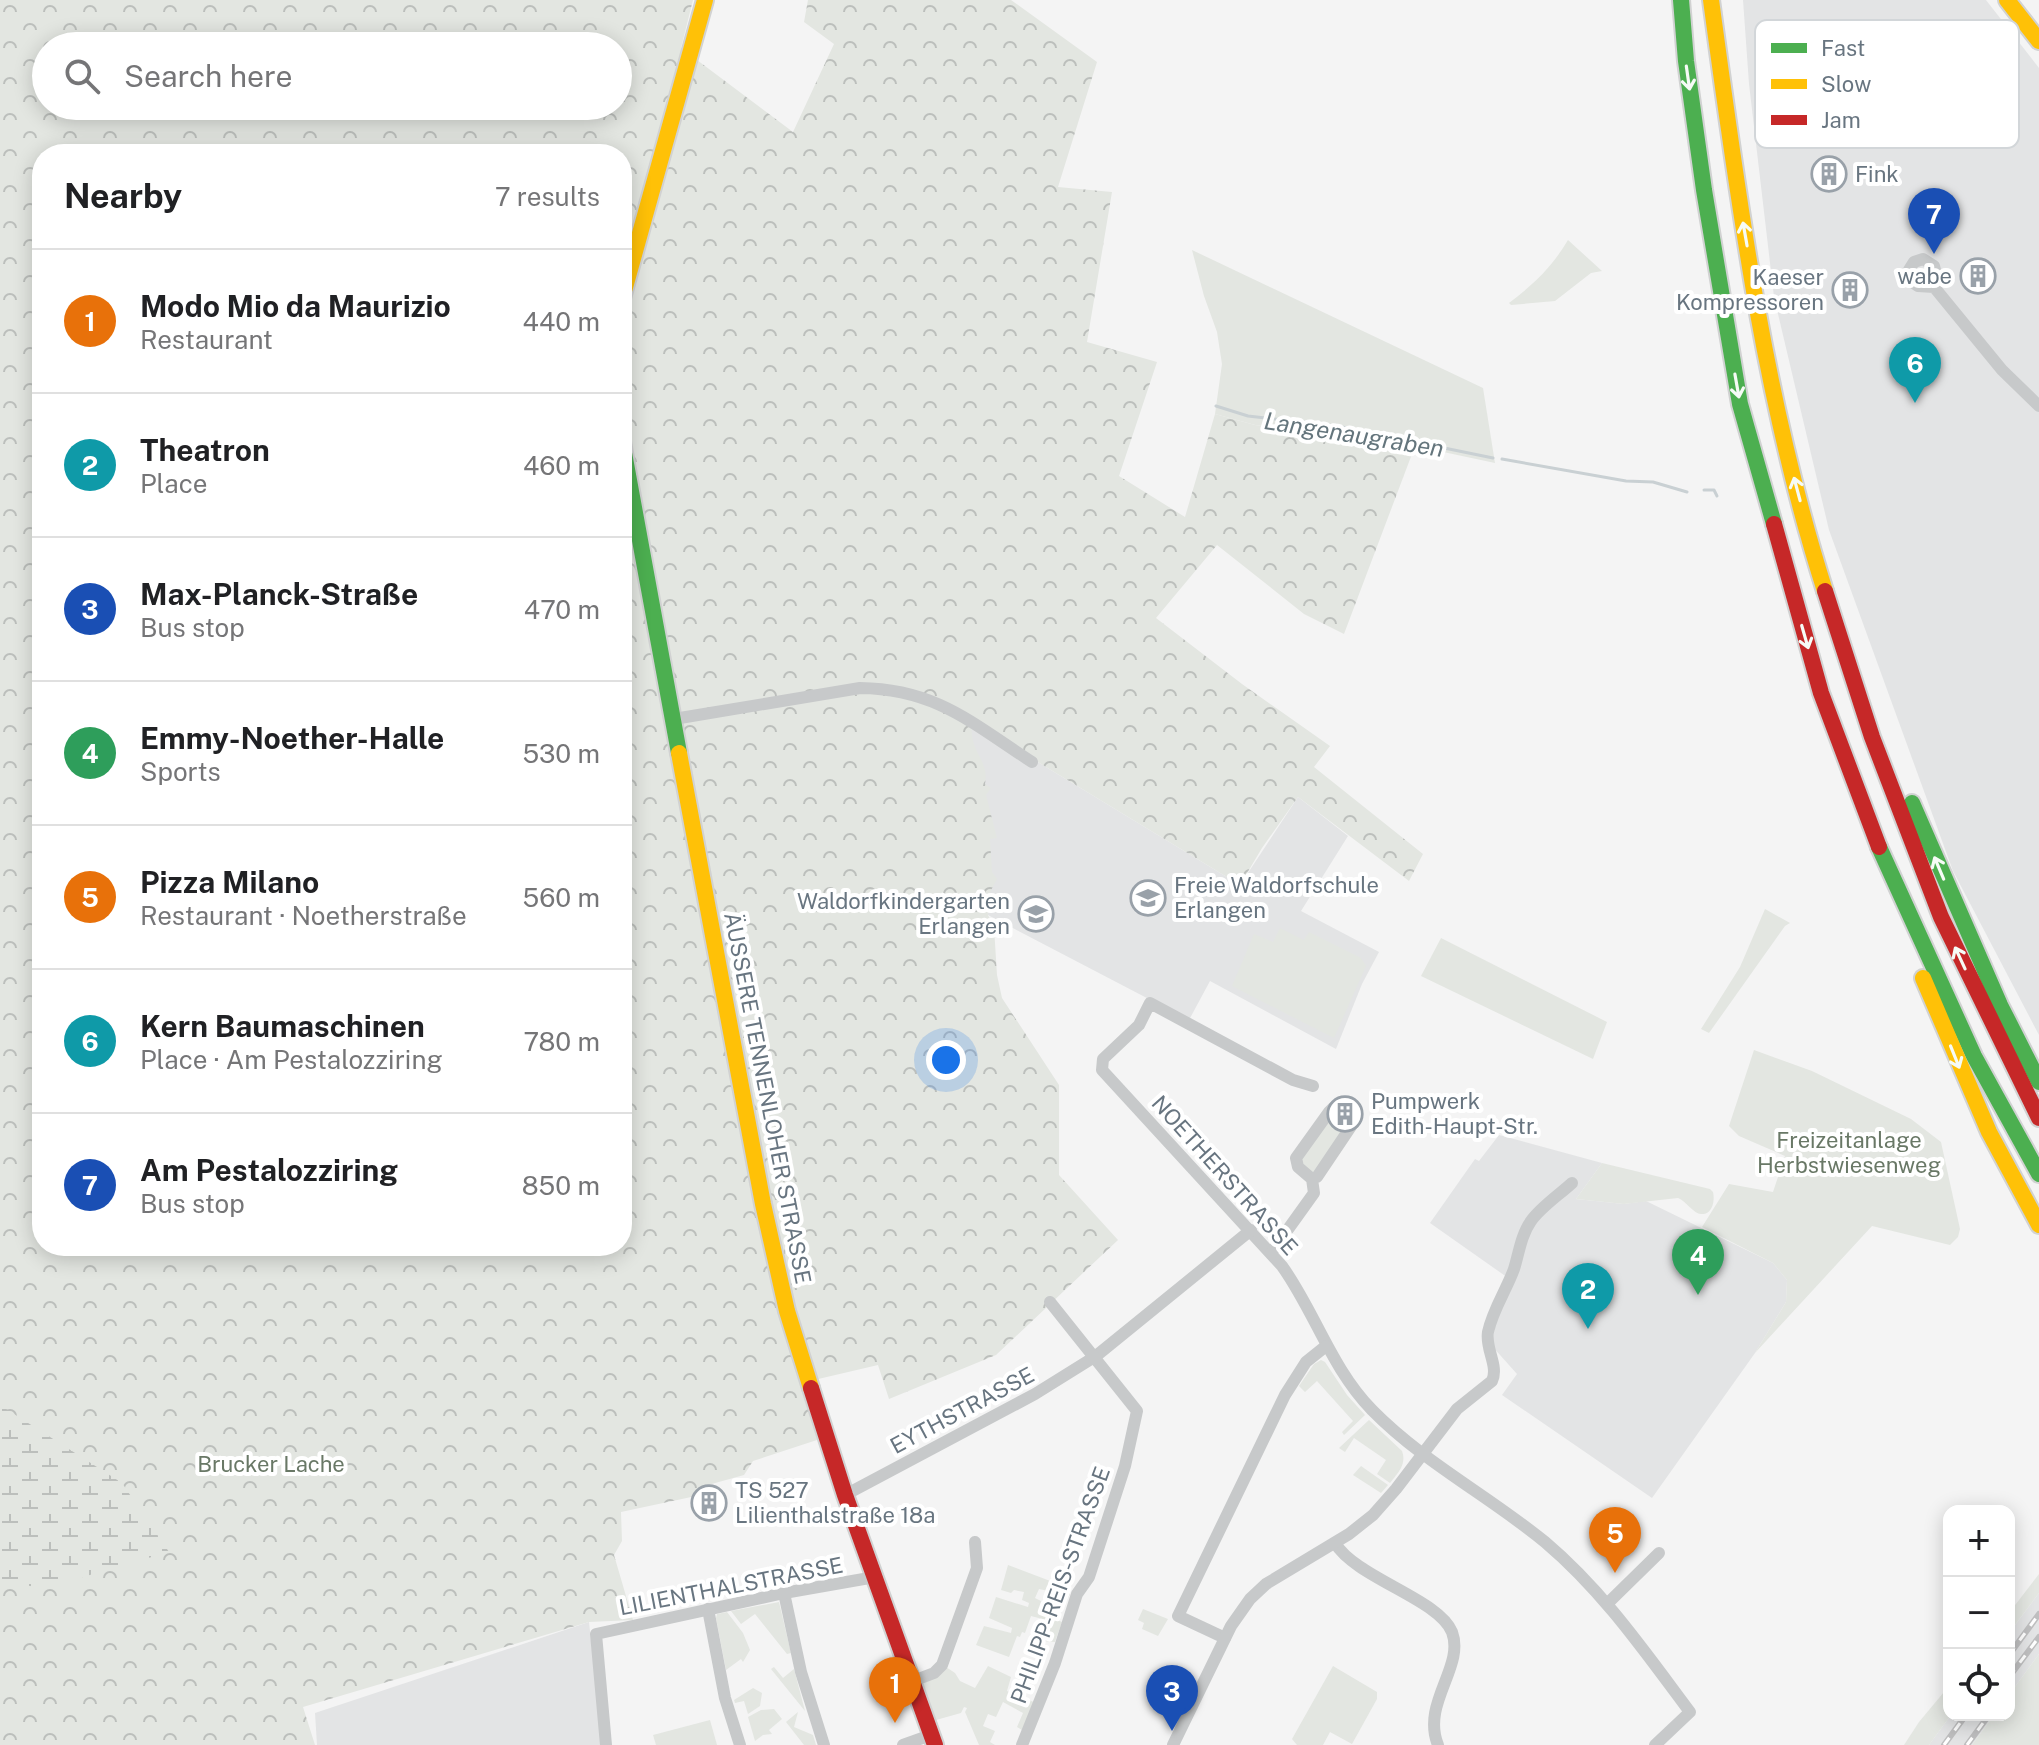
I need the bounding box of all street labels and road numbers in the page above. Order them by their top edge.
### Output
street label: ÄUSSERE TENNENLOHER STRASSE [719,910,818,1286]
street label: NOETHERSTRASSE [1146,1090,1304,1260]
street label: EYTHSTRASSE [886,1361,1038,1459]
street label: PHILIPP-REIS-STRASSE [1005,1463,1115,1707]
street label: LILIENTHALSTRASSE [617,1552,845,1620]

